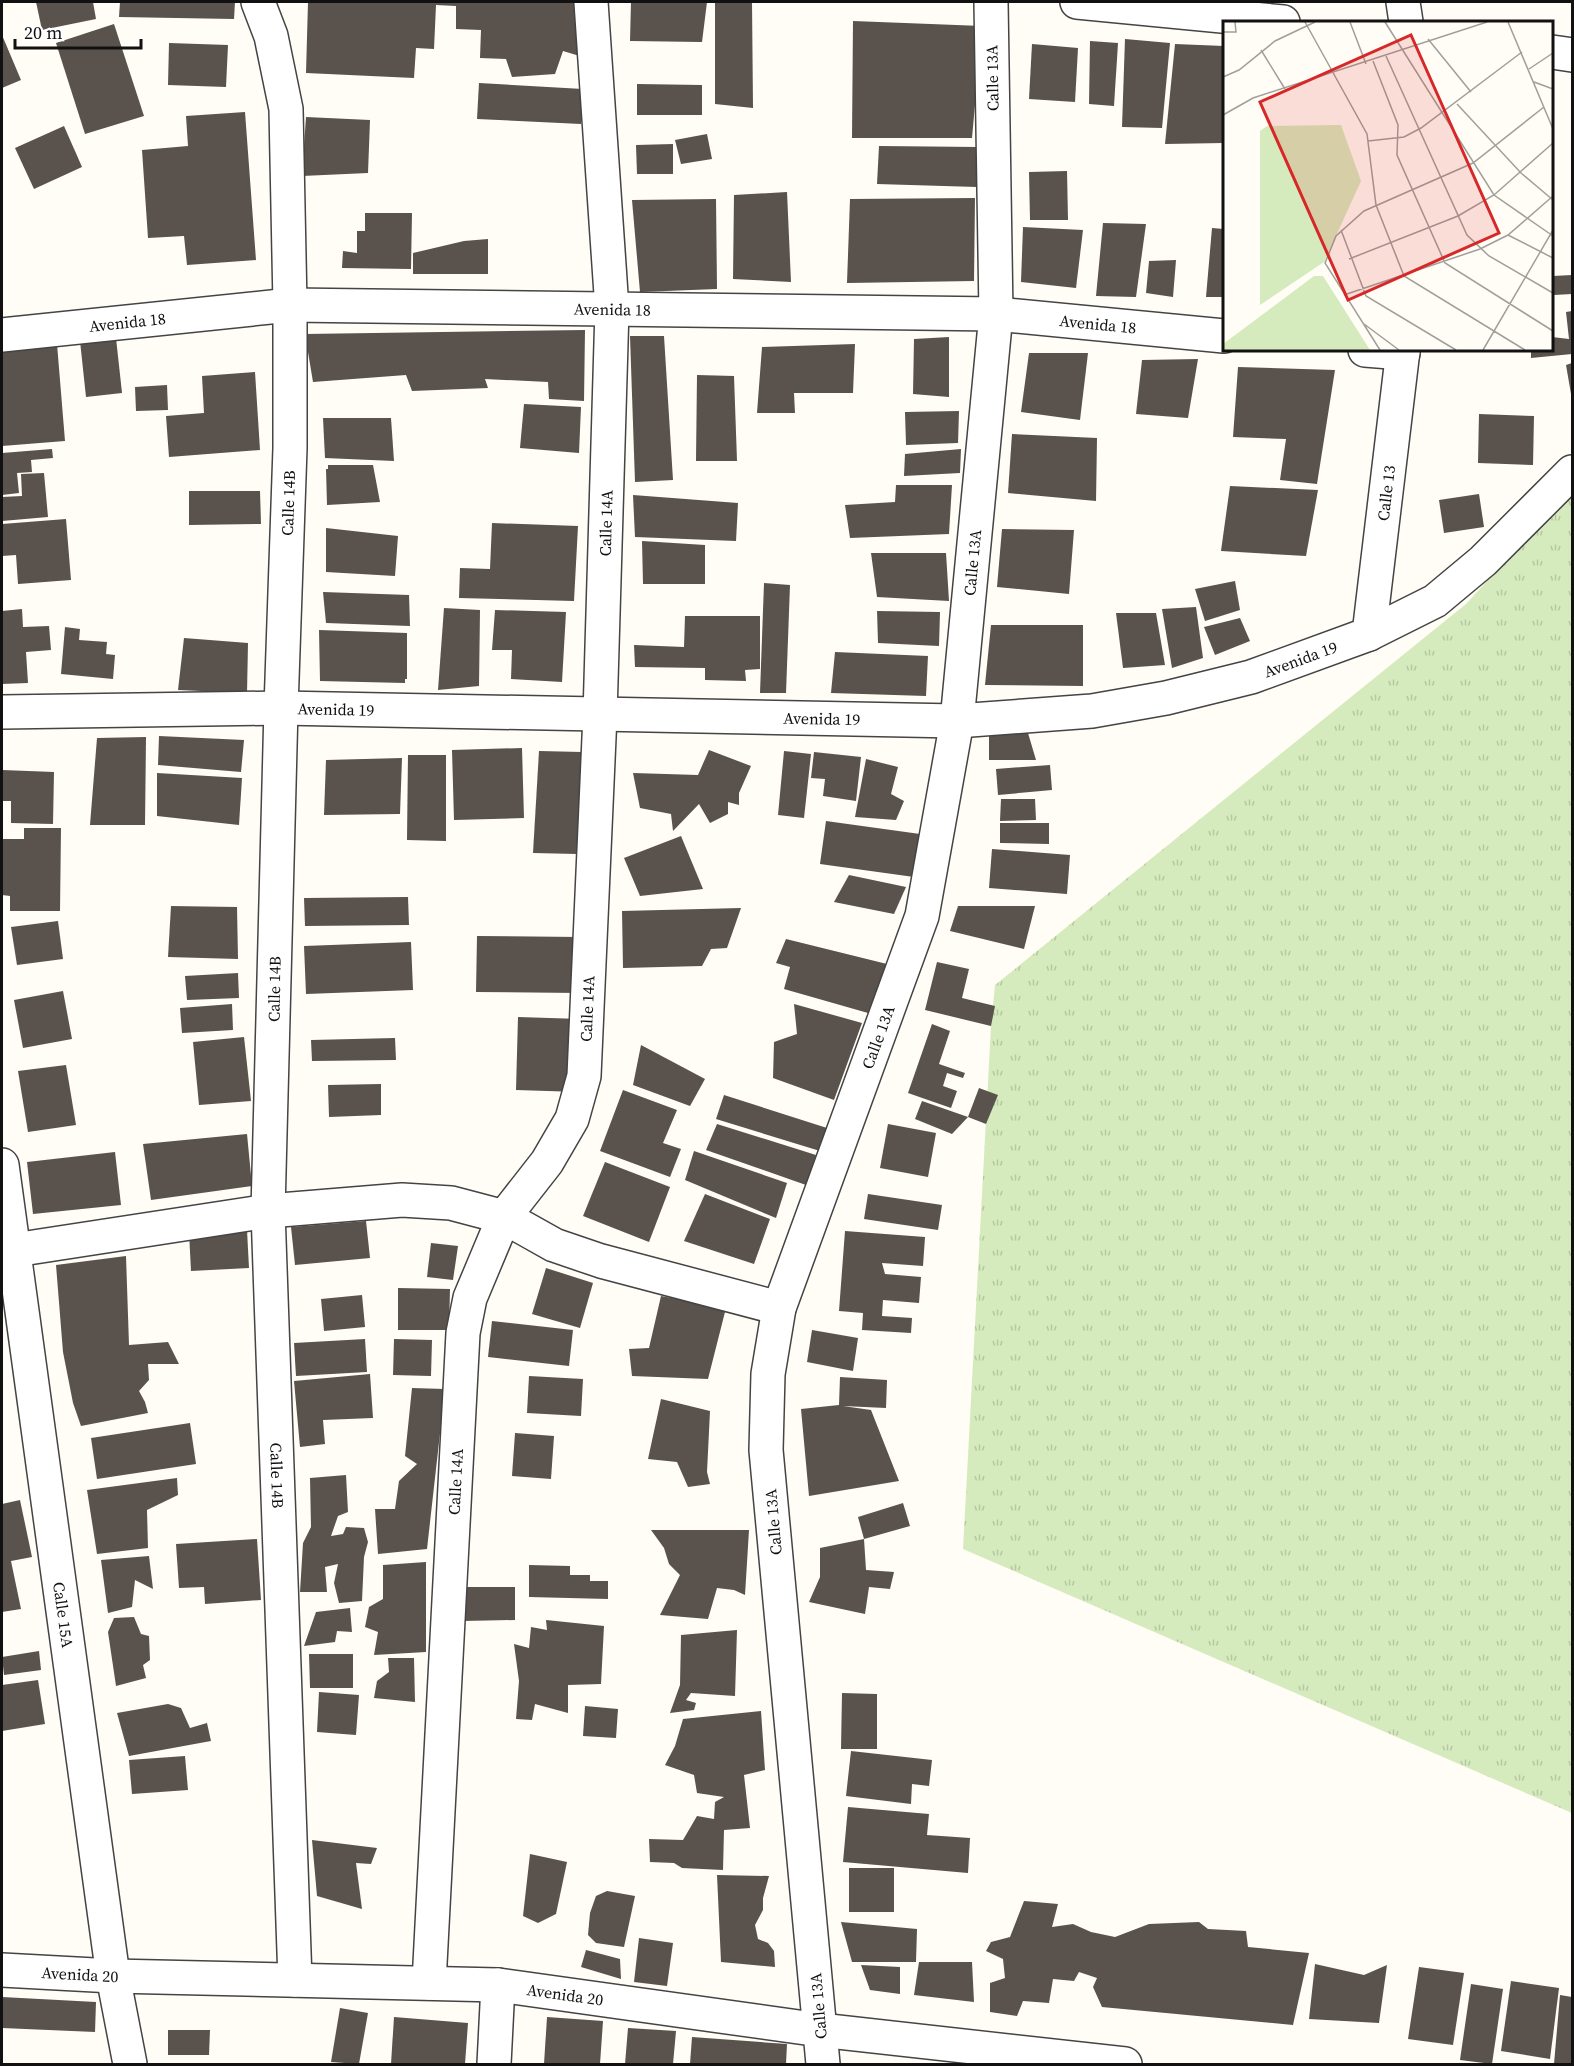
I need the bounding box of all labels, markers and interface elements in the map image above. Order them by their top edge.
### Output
scale bar [15,12,141,50]
text: 20 m [24,20,62,45]
inset map [1223,21,1553,351]
street label: Calle 13A [980,44,1004,111]
street label: Avenida 18 [574,298,651,321]
street label: Avenida 18 [88,307,167,337]
street label: Avenida 18 [1059,309,1137,338]
street label: Calle 13 [1372,464,1400,522]
street label: Calle 14B [276,470,300,536]
street label: Calle 14A [594,489,618,557]
street label: Calle 13A [958,528,986,597]
street label: Avenida 19 [1261,635,1341,682]
street label: Avenida 19 [297,697,375,721]
street label: Avenida 19 [783,707,861,730]
street label: Calle 14B [262,956,286,1022]
street label: Calle 14A [575,975,599,1042]
street label: Calle 13A [856,1002,900,1072]
street label: Calle 14B [265,1442,289,1509]
street label: Calle 14A [443,1448,468,1515]
street label: Calle 13A [759,1488,787,1556]
street label: Calle 15A [48,1580,79,1650]
street label: Avenida 20 [41,1961,119,1987]
street label: Calle 13A [804,1972,832,2040]
street label: Avenida 20 [525,1978,605,2011]

